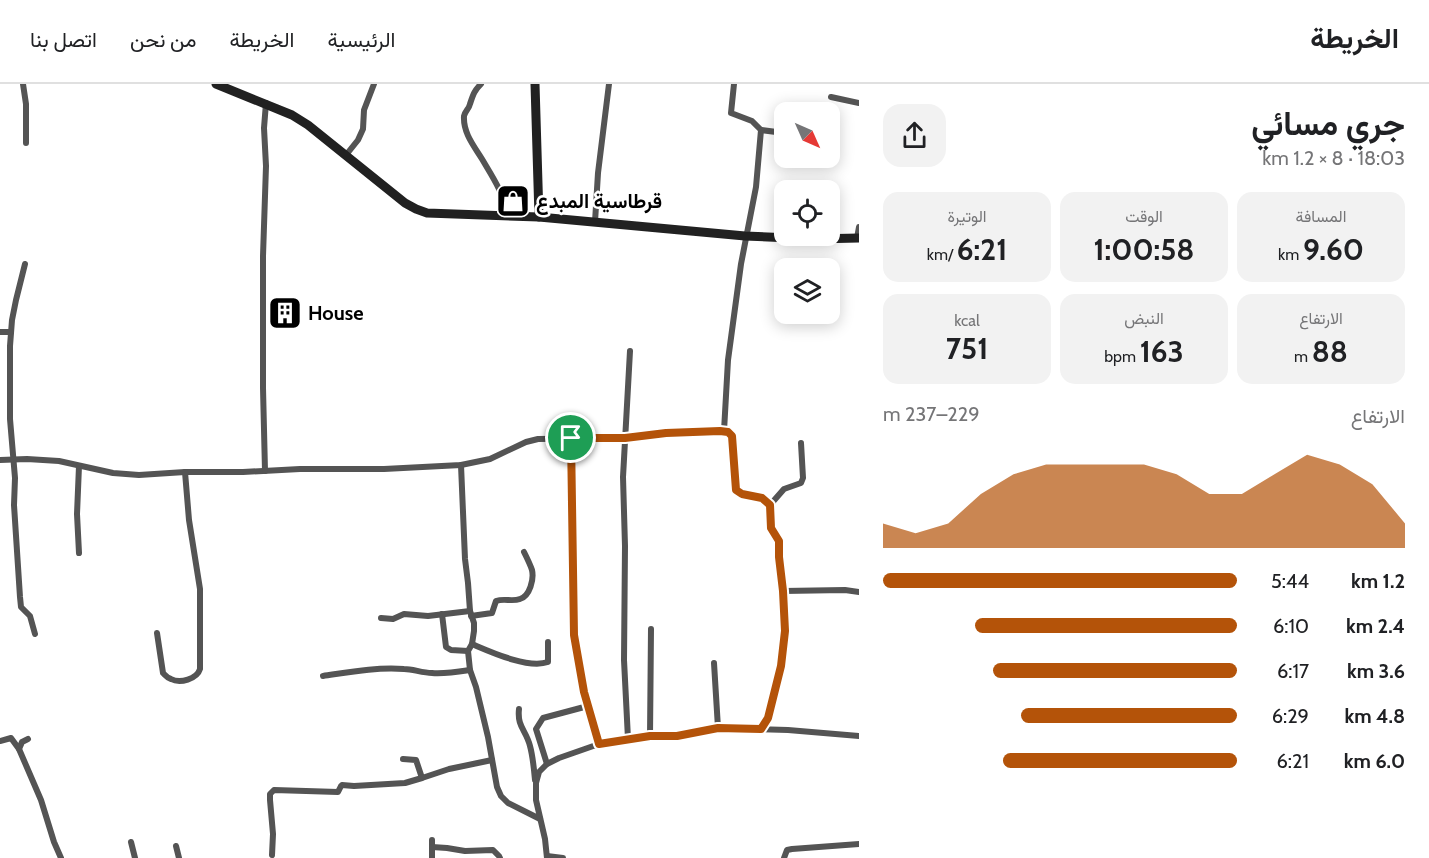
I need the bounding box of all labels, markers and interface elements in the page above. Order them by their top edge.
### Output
text: الخريطة [1310,21,1399,55]
text: اتصل بنا [30,27,97,52]
text: من نحن [130,27,196,52]
text: الخريطة [229,27,294,52]
text: الرئيسية [327,27,395,52]
north arrow [774,102,840,168]
map controls [774,102,840,324]
text: جري مسائي [1251,103,1405,143]
button: share [883,104,946,167]
text: 18:03 · 8 × 1.2 km [1262,146,1405,170]
button: locate [774,180,840,246]
shop icon: قرطاسية المبدع [495,183,531,219]
place label: قرطاسية المبدع [536,189,662,215]
text: الوتيرة [947,207,987,226]
text: الوقت [1125,207,1163,226]
text: المسافة [1296,207,1346,226]
text: 6:21 [957,231,1007,268]
text: 1:00:58 [1094,231,1194,268]
text: 9.60 [1303,231,1364,268]
text: /km [927,245,957,264]
text: km [1278,245,1303,264]
button: layers [774,258,840,324]
building icon: House [267,295,303,331]
place label: House [308,301,364,325]
text: النبض [1124,309,1164,328]
text: الارتفاع [1299,309,1343,328]
text: kcal [954,311,980,330]
text: 751 [946,330,988,367]
text: 163 [1140,333,1184,370]
text: 88 [1312,333,1348,370]
text: bpm [1104,347,1140,366]
text: m [1294,347,1312,366]
text: 229–237 m [883,402,980,426]
text: الارتفاع [1351,404,1405,428]
pin [545,412,596,463]
icon: arrive [554,421,587,454]
text: 5:44 [1271,569,1309,593]
text: 1.2 km [1351,569,1405,593]
text: 6:10 [1273,614,1309,638]
text: 2.4 km [1346,614,1405,638]
text: 6:17 [1277,659,1309,683]
text: 3.6 km [1347,659,1405,683]
text: 6:29 [1272,704,1309,728]
text: 4.8 km [1344,704,1405,728]
text: 6:21 [1276,749,1309,773]
text: 6.0 km [1344,749,1405,773]

